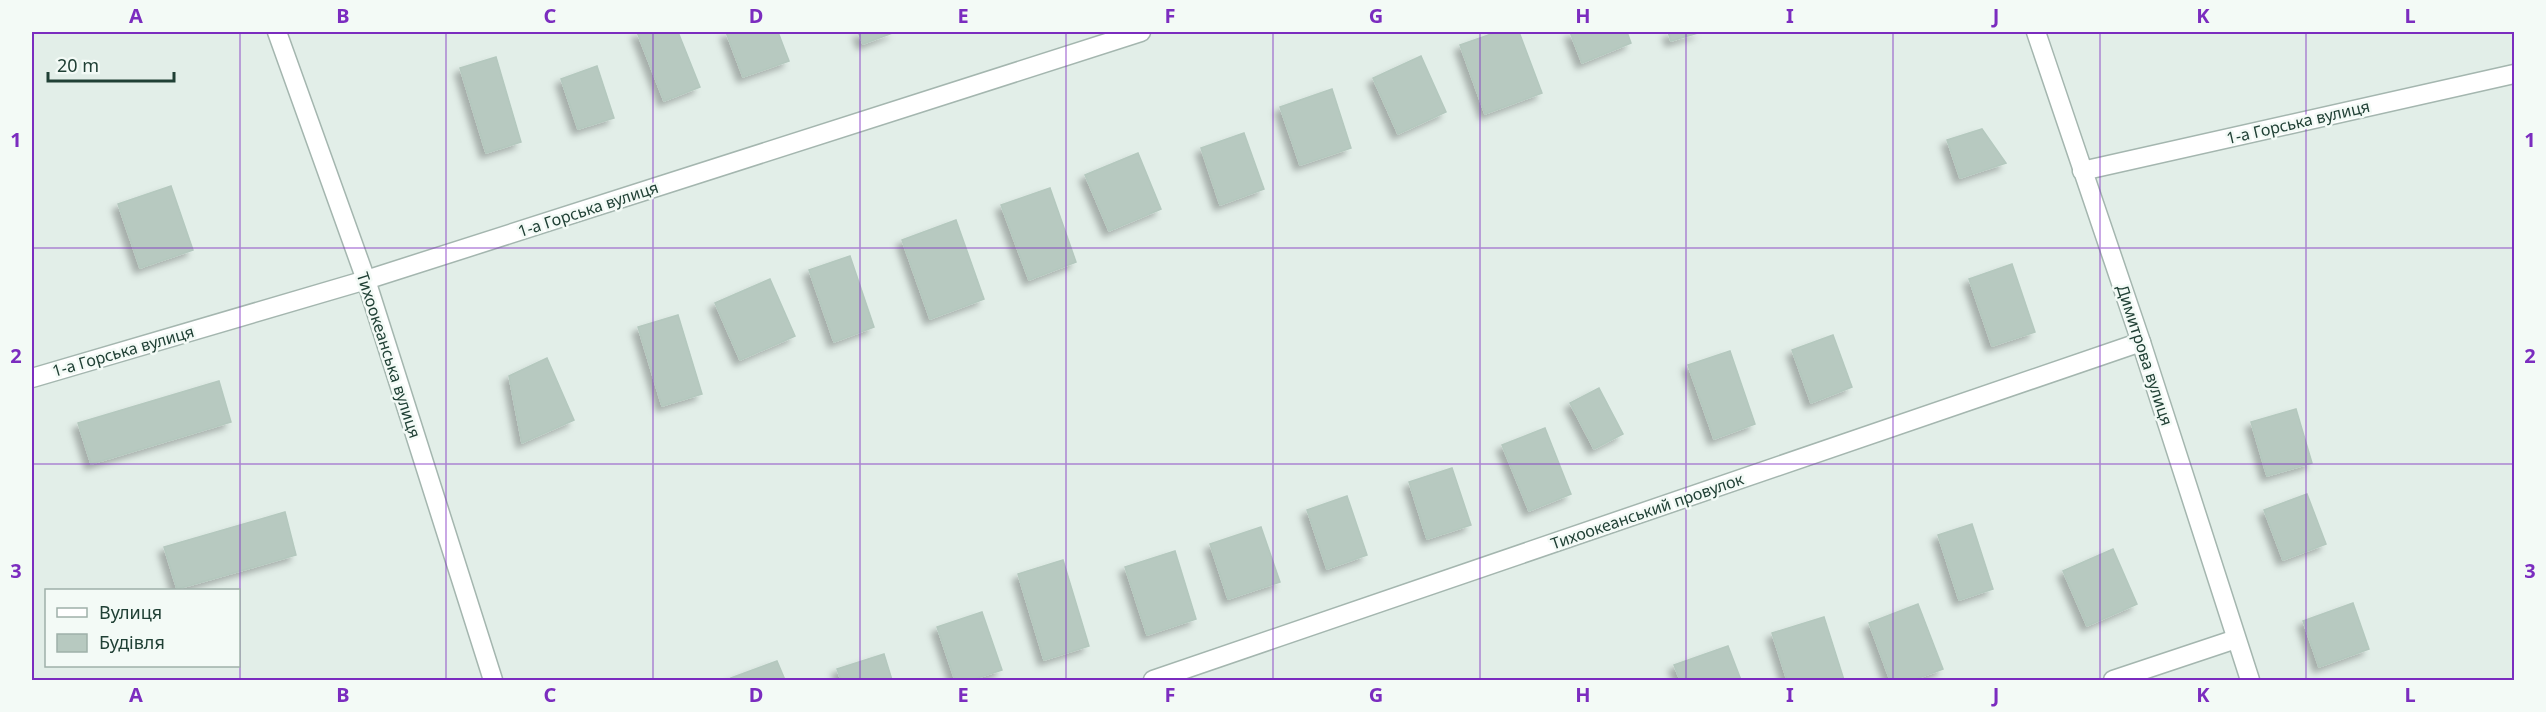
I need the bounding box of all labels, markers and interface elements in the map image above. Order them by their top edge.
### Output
text: A [129,2,143,29]
text: B [336,2,350,29]
text: C [544,2,557,29]
text: D [749,2,763,29]
text: E [957,2,969,29]
text: F [1165,2,1175,29]
text: G [1369,2,1383,29]
text: H [1575,2,1591,29]
text: I [1786,2,1794,29]
text: J [1991,2,1999,29]
text: K [2196,2,2210,29]
text: L [2404,2,2416,29]
scale bar [48,45,174,83]
text: 20 m [57,53,99,77]
street label: 1-а Горська вулиця [2224,95,2372,149]
text: 1 [10,126,22,153]
text: 1 [2524,126,2536,153]
street label: 1-а Горська вулиця [515,176,661,242]
street label: Тихоокеанська вулиця [352,269,426,441]
street label: Димитрова вулиця [2112,282,2178,428]
street label: 1-а Горська вулиця [50,320,196,382]
text: 2 [10,342,22,369]
text: 2 [2524,342,2536,369]
street label: Тихоокеанський провулок [1548,467,1747,554]
text: 3 [10,557,22,584]
text: 3 [2524,557,2536,584]
legend [45,589,240,667]
text: Вулиця [99,600,162,624]
text: Будівля [99,630,165,654]
text: A [129,681,143,708]
text: B [336,681,350,708]
text: C [544,681,557,708]
text: D [749,681,763,708]
text: E [957,681,969,708]
text: F [1165,681,1175,708]
text: G [1369,681,1383,708]
text: H [1575,681,1591,708]
text: I [1786,681,1794,708]
text: J [1991,681,1999,708]
text: K [2196,681,2210,708]
text: L [2404,681,2416,708]

